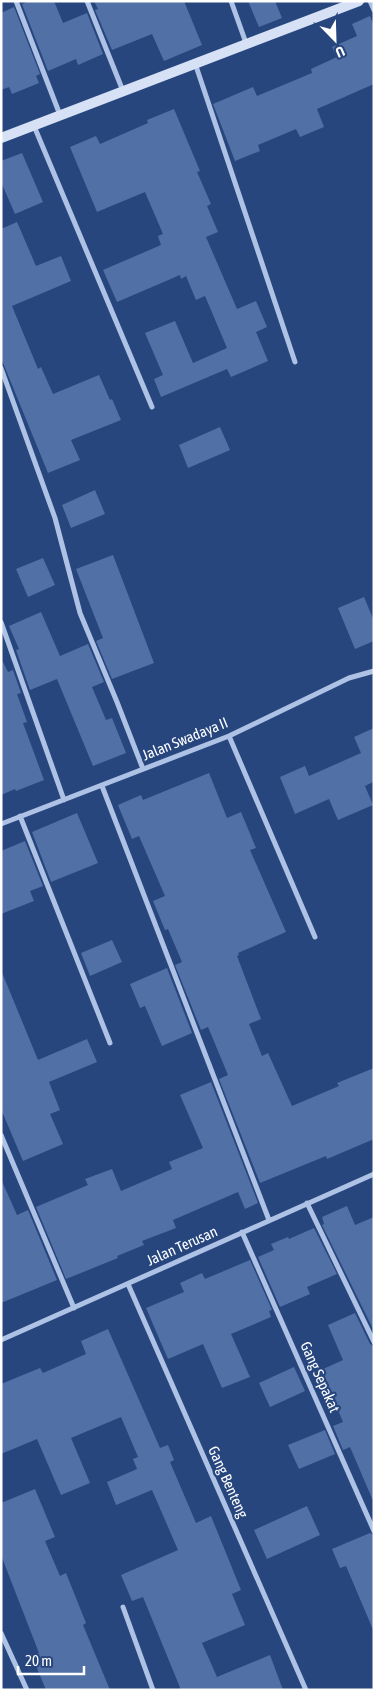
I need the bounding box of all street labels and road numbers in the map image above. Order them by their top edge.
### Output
street label: Jalan Swadaya II [140,714,230,763]
street label: Jalan Terusan [144,1222,220,1269]
street label: Gang Sepakat [297,1339,344,1415]
street label: Gang Benteng [205,1443,252,1521]

